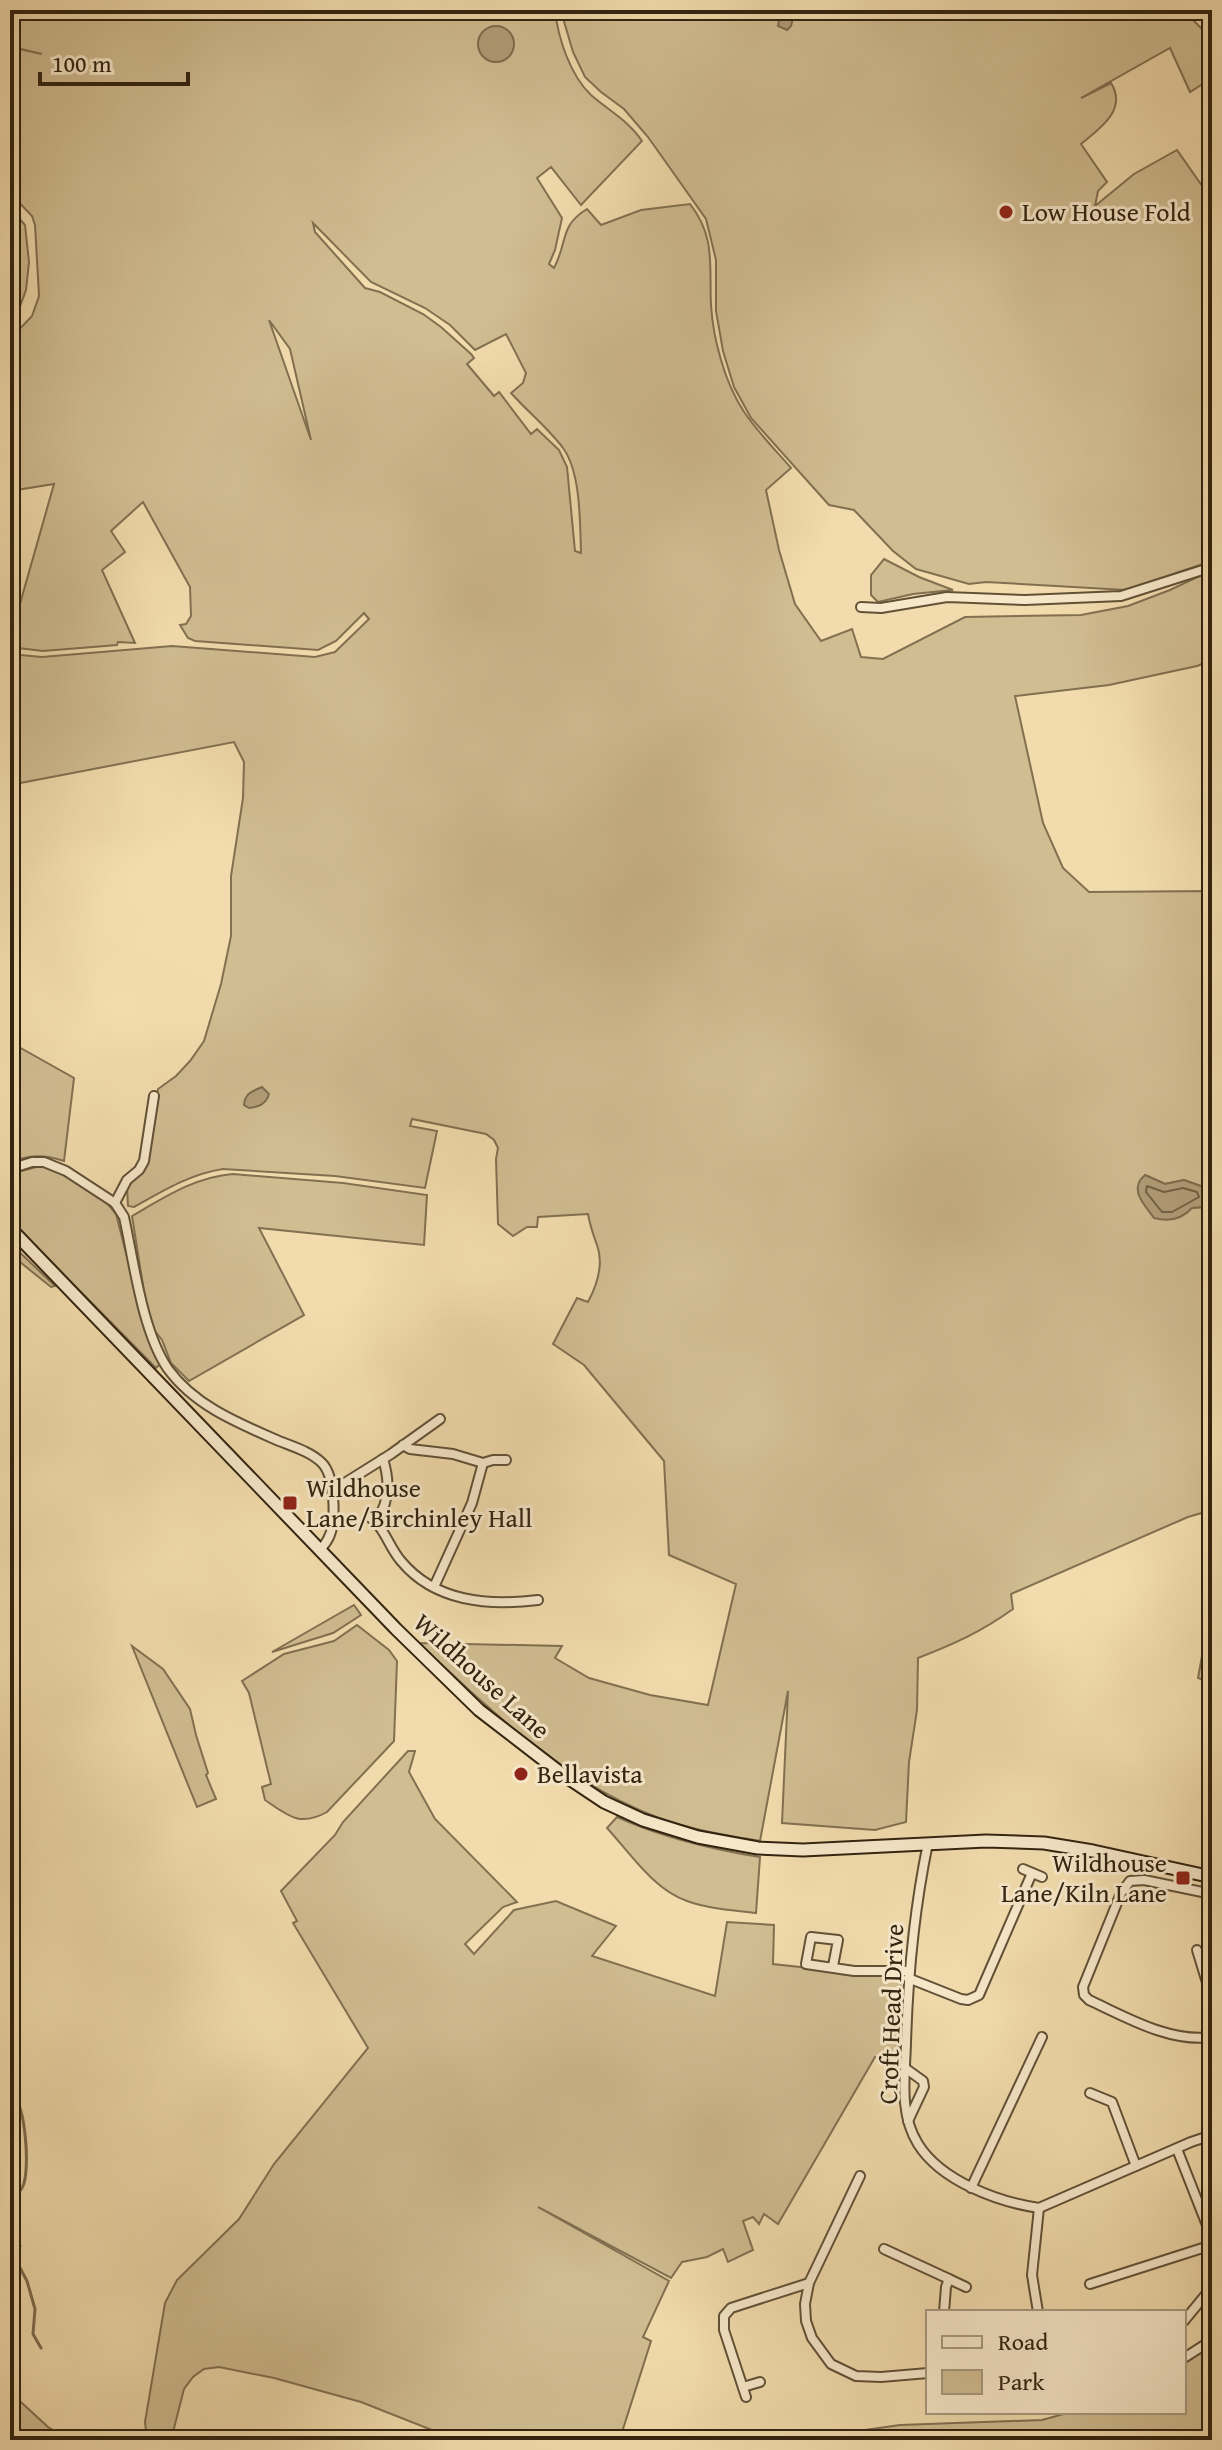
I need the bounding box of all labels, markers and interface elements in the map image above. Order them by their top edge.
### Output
scale bar [40,36,188,86]
text: 100 m [52,46,112,81]
place label: Low House Fold [1022,192,1191,231]
marker: Low House Fold [997,203,1015,221]
place label: Wildhouse Lane/Birchinley Hall [306,1468,532,1537]
marker: Wildhouse Lane/Birchinley Hall [281,1494,299,1512]
street label: Wildhouse Lane [405,1603,559,1748]
place label: Bellavista [537,1754,643,1793]
marker: Bellavista [512,1765,530,1783]
place label: Wildhouse Lane/Kiln Lane [1001,1843,1167,1912]
marker: Wildhouse Lane/Kiln Lane [1174,1869,1192,1887]
street label: Croft Head Drive [868,1923,913,2105]
legend [926,2310,1186,2414]
text: Road [998,2324,1048,2359]
text: Park [998,2364,1045,2399]

